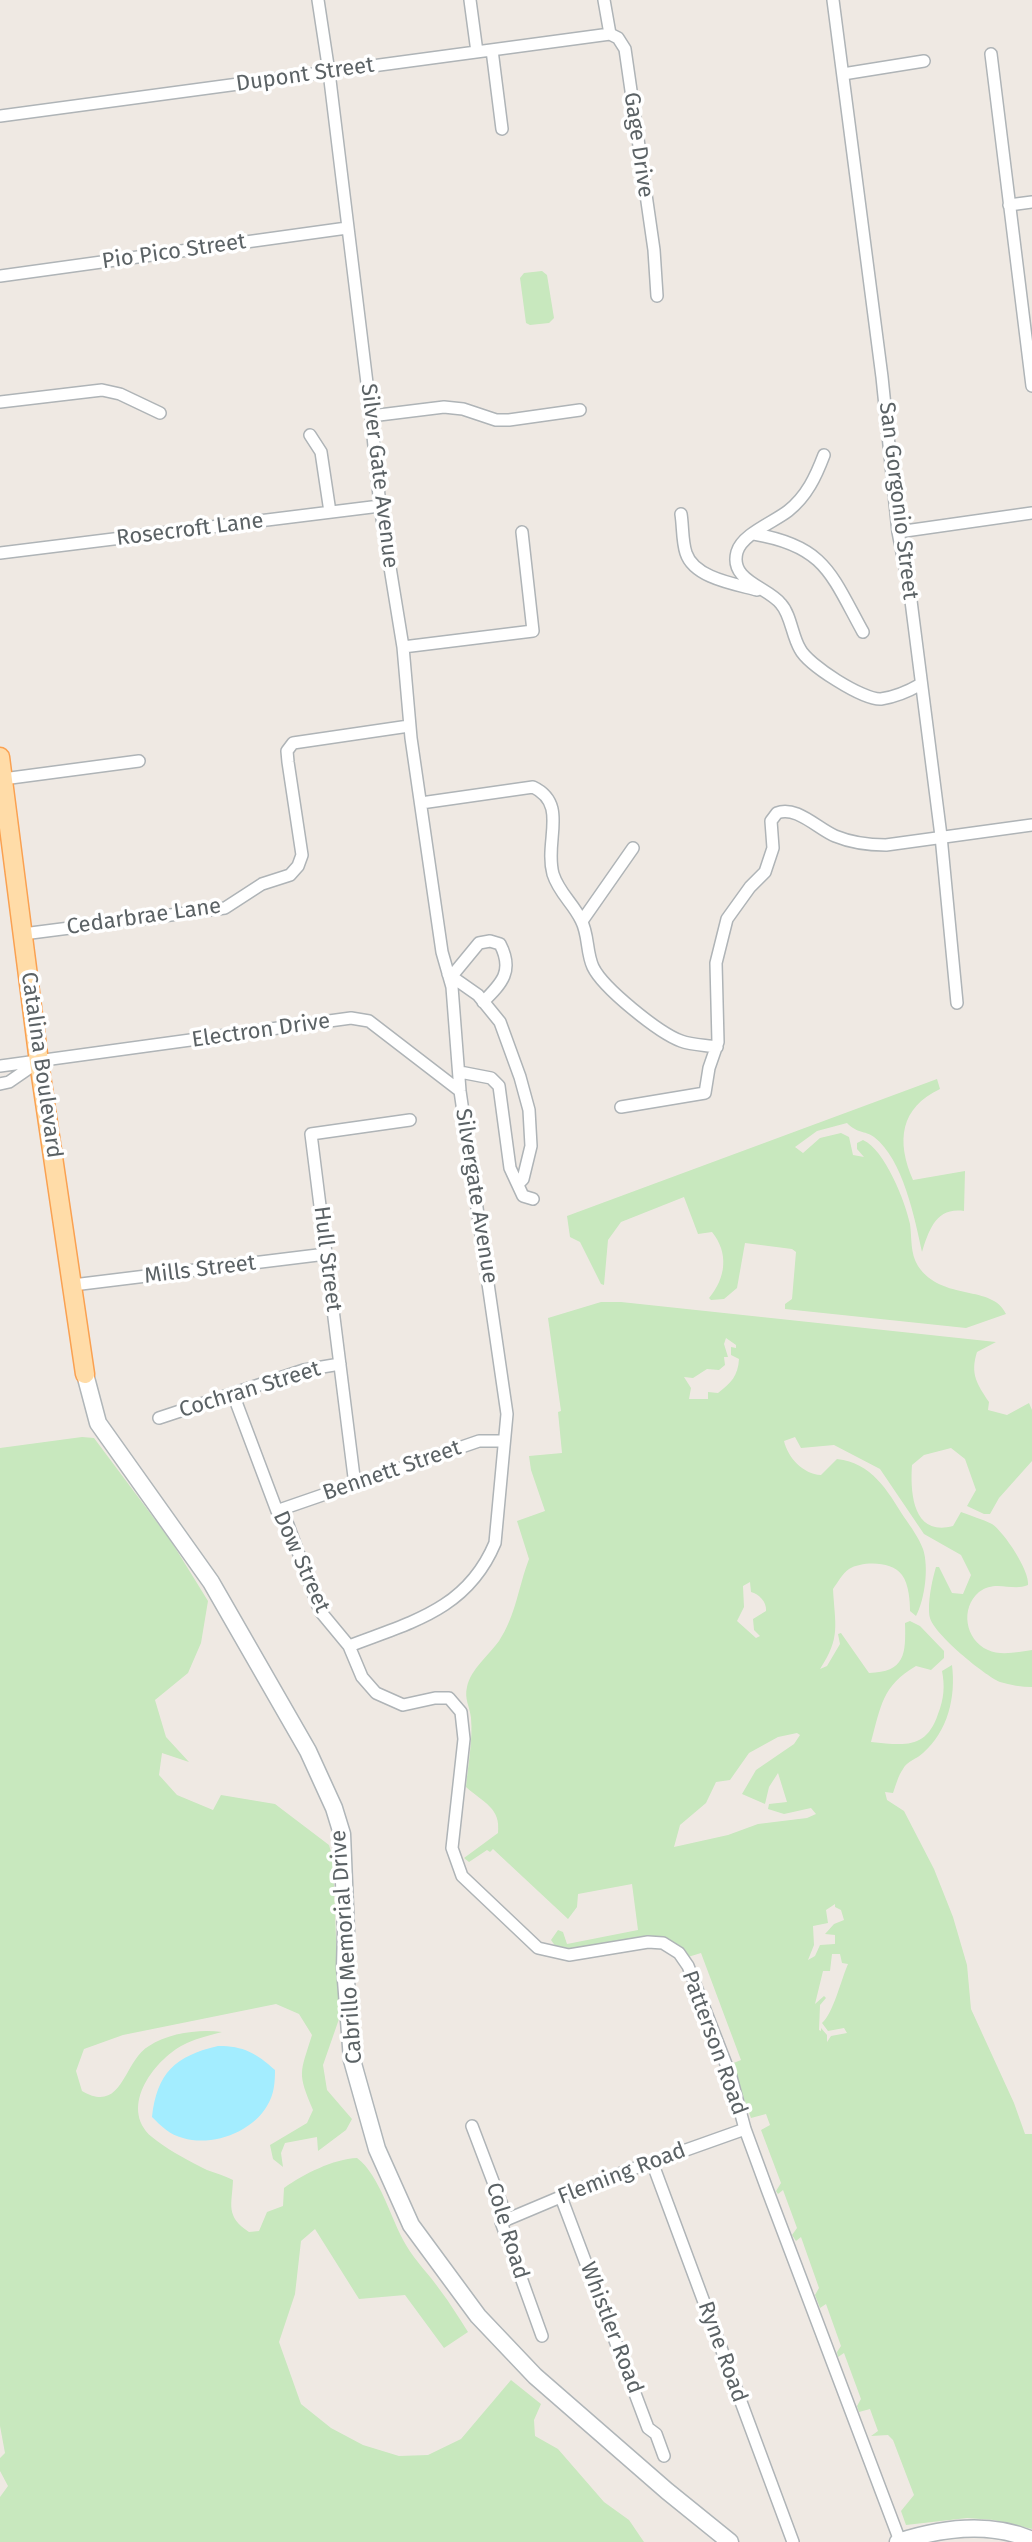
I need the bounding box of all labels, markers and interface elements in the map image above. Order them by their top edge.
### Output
street label: Dupont Street [234,52,376,98]
street label: Gage Drive [618,91,658,199]
street label: Pio Pico Street [100,229,248,275]
street label: Silver Gate Avenue [355,382,403,570]
street label: San Gorgonio Street [873,401,923,601]
street label: Rosecroft Lane [115,508,265,552]
street label: Cedarbrae Lane [65,893,223,941]
street label: Catalina Boulevard [15,970,67,1160]
street label: Electron Drive [190,1008,332,1054]
street label: Silvergate Avenue [449,1107,503,1285]
street label: Hull Street [307,1205,347,1313]
street label: Mills Street [143,1250,257,1290]
street label: Cochran Street [176,1356,324,1424]
street label: Bennett Street [319,1435,465,1507]
street label: Dow Street [267,1507,335,1617]
street label: Cabrillo Memorial Drive [326,1829,368,2065]
street label: Patterson Road [676,1967,752,2119]
street label: Fleming Road [554,2138,690,2210]
street label: Cole Road [480,2180,534,2282]
street label: Whistler Road [574,2259,648,2397]
street label: Ryne Road [692,2298,752,2406]

